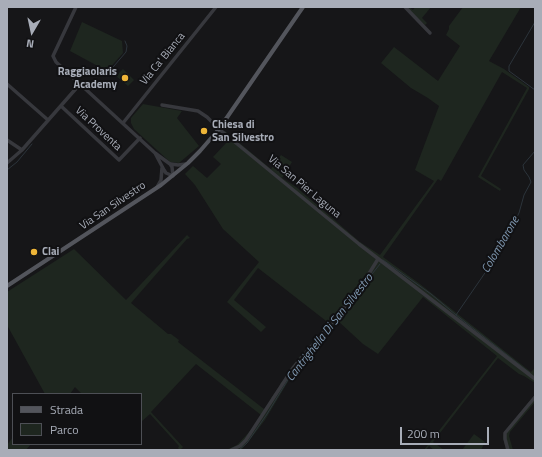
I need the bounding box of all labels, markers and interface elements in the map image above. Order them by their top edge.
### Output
north arrow [12,12,52,52]
street label: Via Ca' Bianca [138,30,188,88]
text: N [25,35,35,52]
place label: Raggiaolaris Academy [58,65,117,91]
marker: Raggiaolaris Academy [120,73,130,83]
street label: Via Proventa [72,104,124,154]
place label: Chiesa di San Silvestro [212,118,274,144]
marker: Chiesa di San Silvestro [199,126,209,136]
street label: Via San Pier Laguna [265,153,343,221]
street label: Via San Silvestro [78,179,148,233]
water label: Colombarone [479,214,523,276]
place label: Clai [42,245,59,259]
marker: Clai [29,247,39,257]
water label: Cantrighella Di San Silvestro [284,271,376,385]
legend [12,393,142,445]
text: Strada [50,400,83,419]
scale bar [402,419,491,445]
text: Parco [50,420,79,439]
text: 200 m [407,424,440,443]

